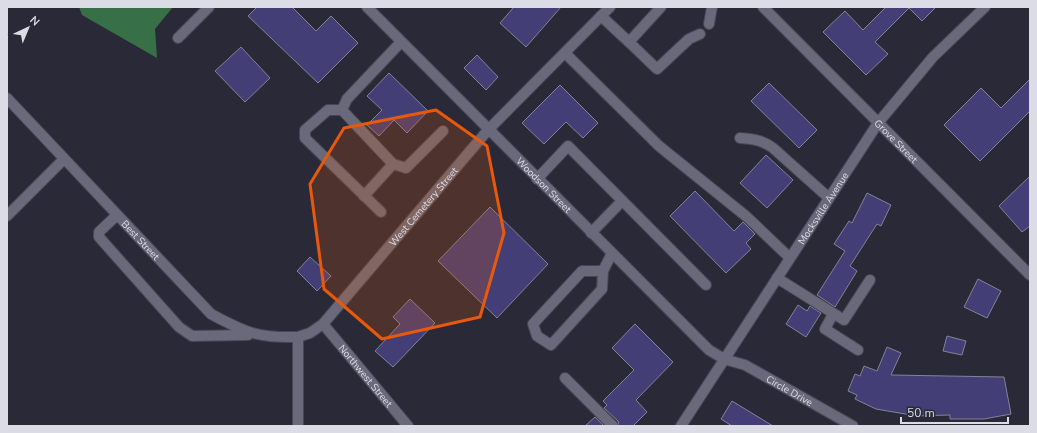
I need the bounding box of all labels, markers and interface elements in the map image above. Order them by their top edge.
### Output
north arrow [8,8,48,48]
text: N [26,13,43,29]
street label: Grove Street [871,117,921,167]
street label: Woodson Street [513,155,575,217]
street label: West Cemetery Street [386,164,462,250]
street label: Mocksville Avenue [795,170,852,247]
street label: Best Street [118,217,163,264]
street label: Northwest Street [335,342,396,411]
street label: Circle Drive [763,372,815,410]
scale bar [901,399,1008,425]
text: 50 m [907,405,935,421]

